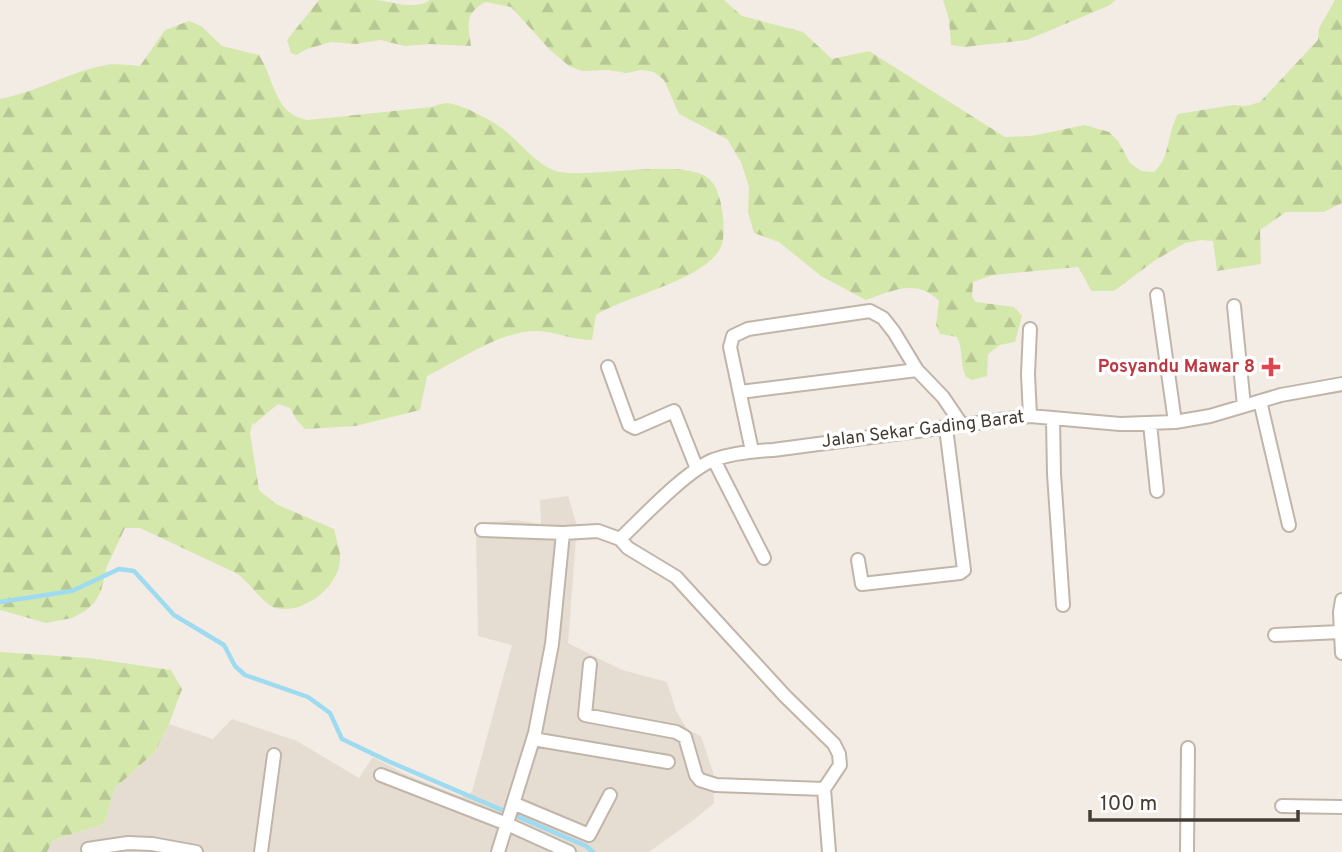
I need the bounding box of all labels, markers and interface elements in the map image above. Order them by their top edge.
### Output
place label: Posyandu Mawar 8 [1098,356,1255,379]
marker: Posyandu Mawar 8 [1261,357,1281,377]
street label: Jalan Sekar Gading Barat [820,406,1026,454]
scale bar [1090,778,1298,822]
text: 100 m [1100,791,1157,818]

